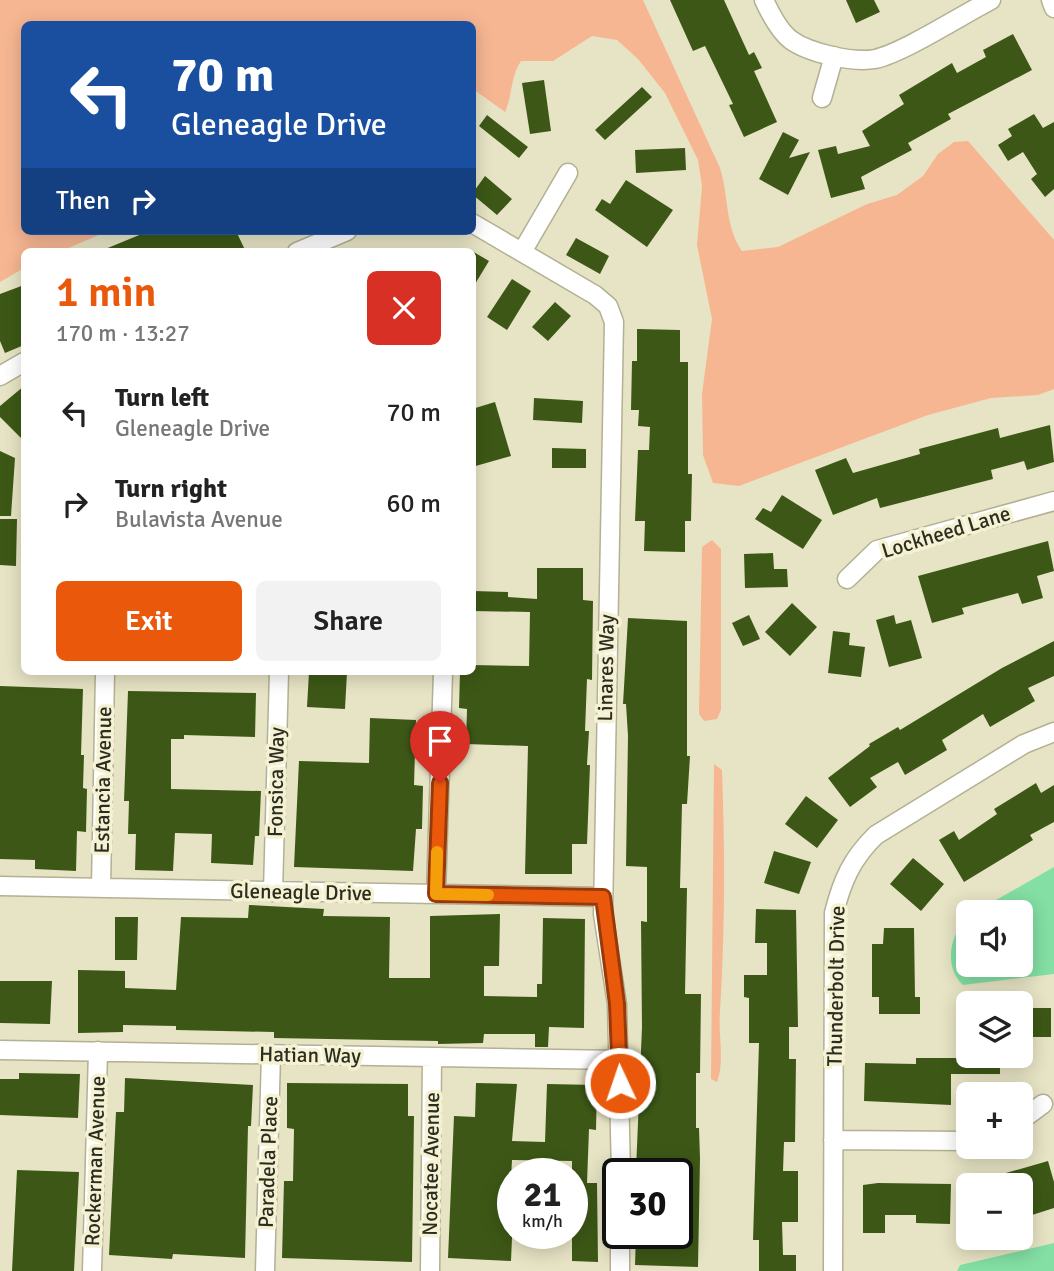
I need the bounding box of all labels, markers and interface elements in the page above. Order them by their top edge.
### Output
text: 70 m [171,45,274,105]
icon: left [56,49,147,140]
text: Gleneagle Drive [171,105,387,144]
icon: right [124,182,162,220]
text: Then [56,185,110,217]
text: 1 min [56,267,157,318]
button: close [367,271,441,345]
text: 170 m · 13:27 [56,319,190,348]
text: Turn left [115,382,209,414]
icon: left [56,394,94,432]
text: 70 m [386,397,441,429]
text: Gleneagle Drive [115,414,270,443]
text: Turn right [115,473,227,505]
icon: right [56,485,94,523]
text: 60 m [386,488,441,520]
street label: Lockheed Lane [878,500,1014,564]
text: Bulavista Avenue [115,505,283,534]
button: Exit [56,581,242,661]
button: Share [256,581,441,661]
street label: Linares Way [592,614,620,722]
street label: Estancia Avenue [89,706,117,854]
pin [410,711,470,783]
icon: arrive [421,722,459,760]
street label: Fonsica Way [262,727,290,837]
street label: Gleneagle Drive [230,878,372,906]
map controls [956,900,1033,1250]
button: sound [956,900,1033,977]
street label: Thunderbolt Drive [822,905,850,1067]
button: layers [956,991,1033,1068]
street label: Hatian Way [259,1041,361,1069]
position arrow [583,1046,657,1120]
street label: Rockerman Avenue [79,1075,111,1247]
button: + [956,1082,1033,1159]
street label: Nocatee Avenue [417,1092,445,1236]
street label: Paradela Place [253,1095,283,1229]
speed limit sign: 30 [602,1158,693,1249]
text: 21 [524,1173,561,1216]
button: − [956,1173,1033,1250]
text: km/h [522,1210,563,1232]

